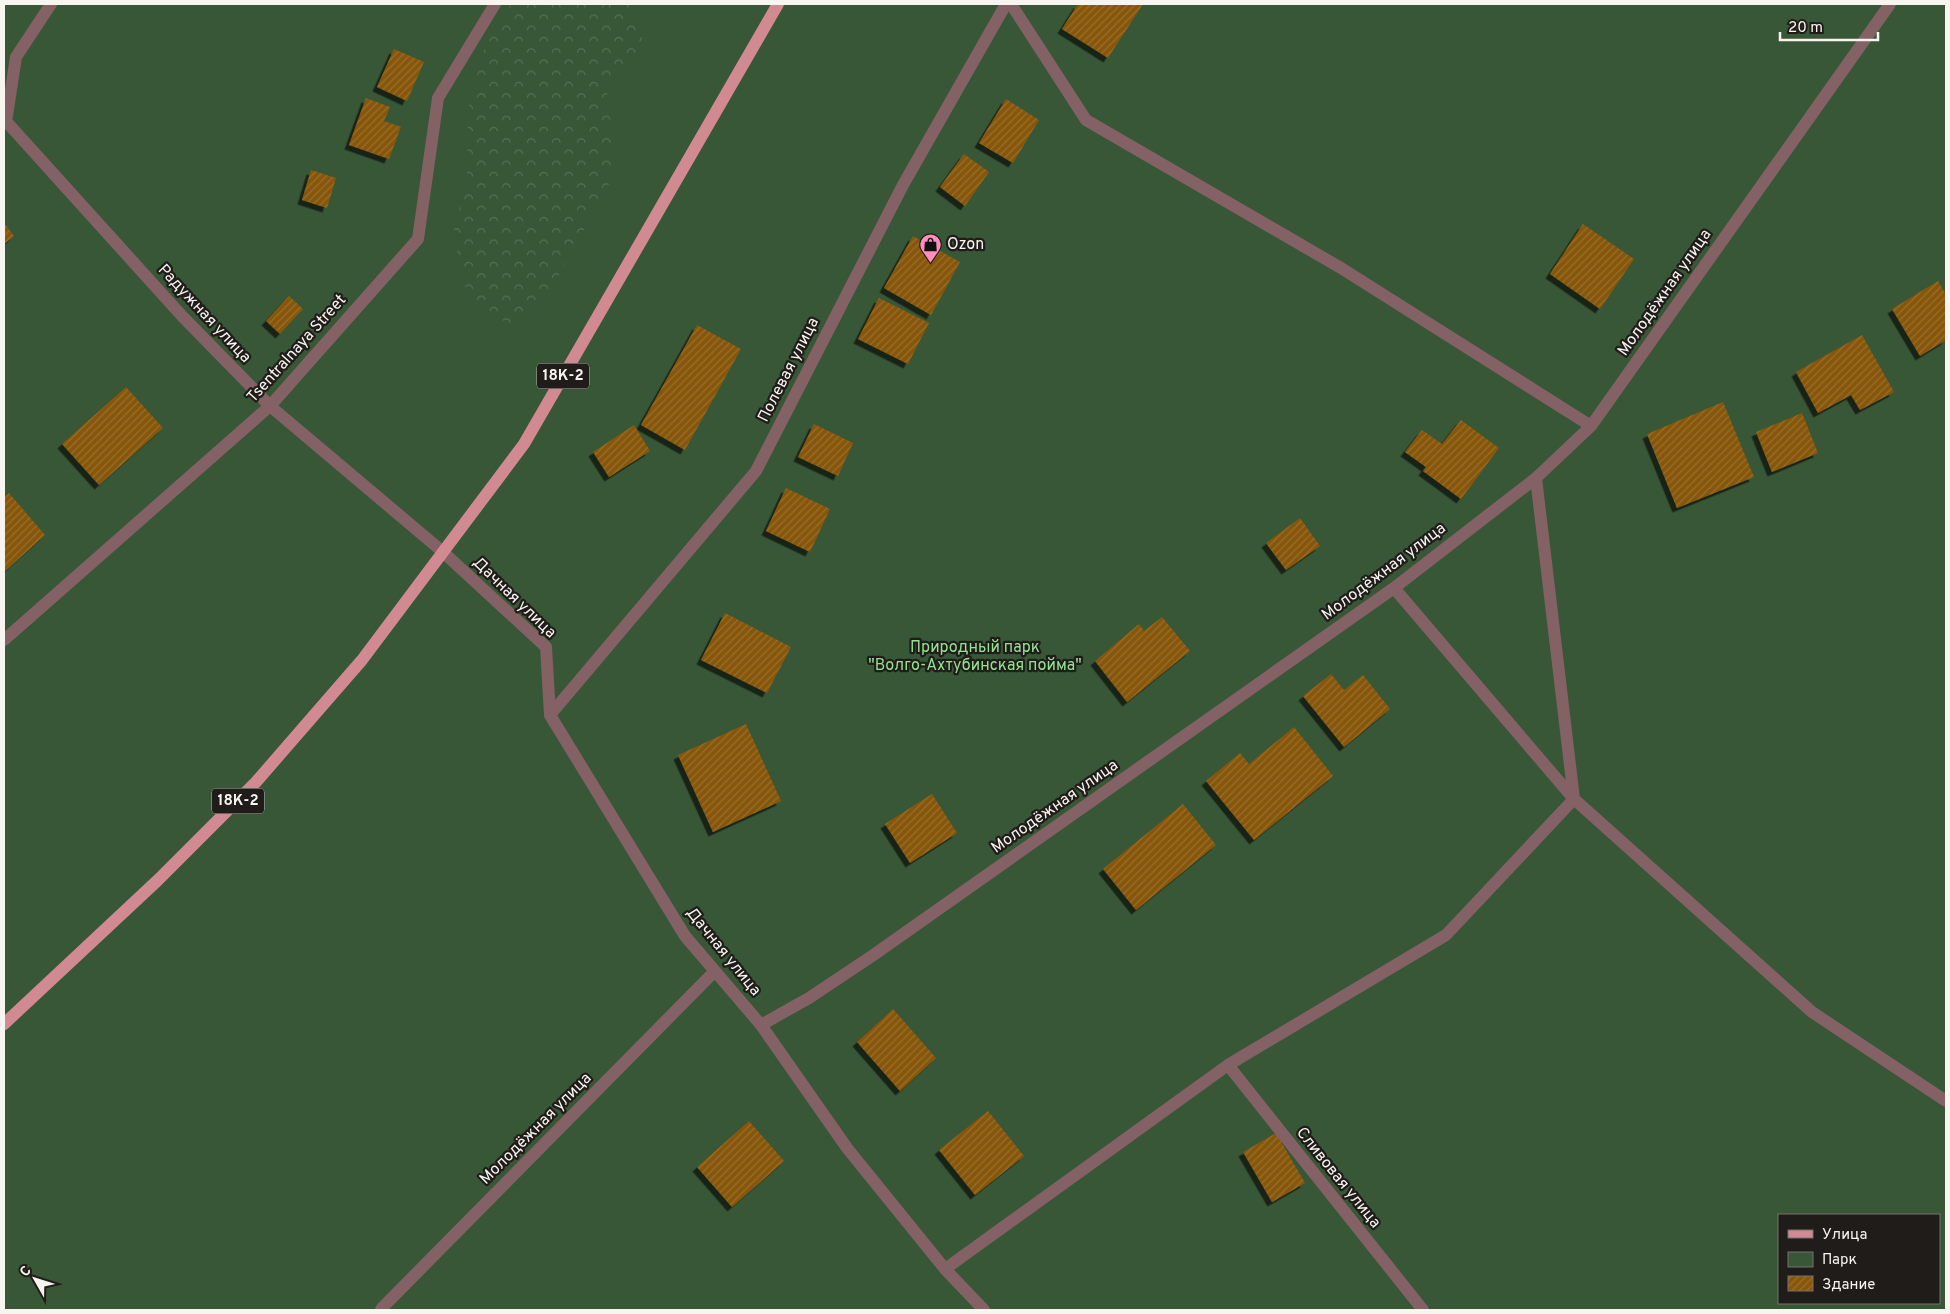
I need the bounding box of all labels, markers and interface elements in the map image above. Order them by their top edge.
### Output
scale bar [1780,10,1878,42]
text: 20 m [1788,19,1823,38]
street label: Молодёжная улица [1614,226,1716,360]
shop icon: Ozon [919,233,943,264]
place label: Ozon [947,235,984,255]
street label: Радужная улица [153,260,255,368]
street label: Tsentralnaya Street [243,291,351,407]
street label: Полевая улица [754,314,824,426]
road number: 18К-2 [537,364,589,388]
street label: Молодёжная улица [1318,519,1450,625]
street label: Дачная улица [468,553,560,643]
park label: Природный парк "Волго-Ахтубинская пойма" [868,638,1082,676]
street label: Молодёжная улица [988,756,1122,858]
road number: 18К-2 [212,788,264,814]
street label: Дачная улица [681,904,765,1000]
street label: Молодёжная улица [476,1069,596,1189]
street label: Сливовая улица [1291,1124,1385,1232]
legend [1778,1214,1940,1304]
text: Улица [1822,1226,1867,1245]
text: Парк [1822,1251,1857,1270]
north arrow [10,1254,60,1304]
text: С [17,1263,36,1281]
text: Здание [1822,1276,1875,1295]

